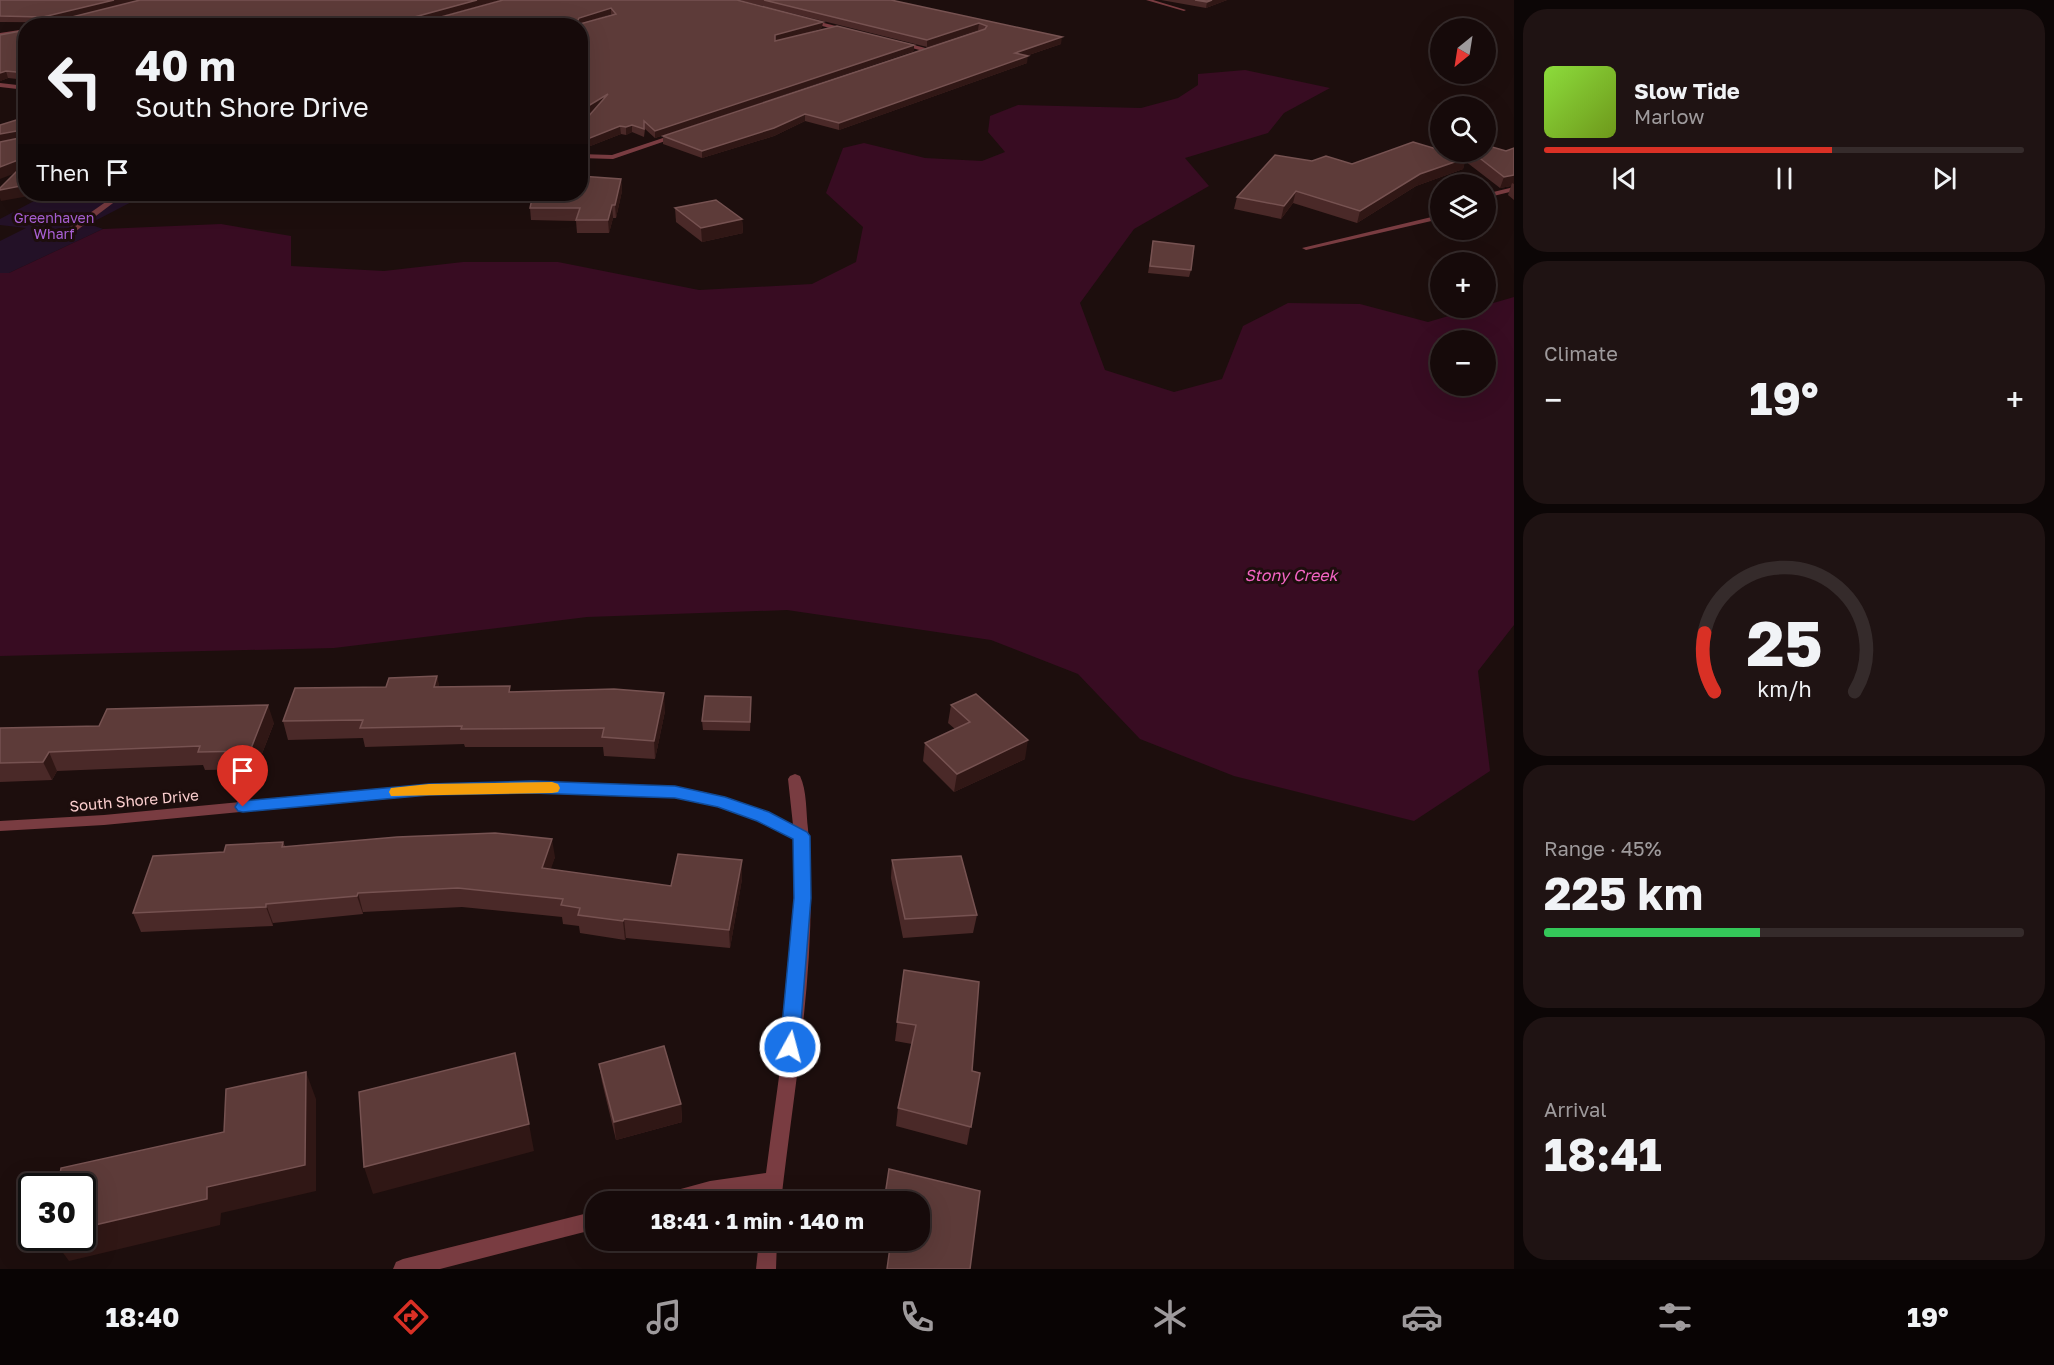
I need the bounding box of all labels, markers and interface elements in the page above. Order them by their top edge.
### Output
north arrow [1430,18,1496,84]
map controls [1430,18,1496,396]
text: 40 m [135,40,236,90]
icon: left [36,42,114,120]
text: Slow Tide [1634,77,1740,104]
text: South Shore Drive [135,91,369,123]
button: search [1430,96,1496,162]
text: Marlow [1634,104,1705,128]
icon: arrive [101,156,134,189]
text: Then [36,159,89,186]
icon: previous [1608,162,1641,195]
icon: pause [1768,162,1801,195]
icon: next [1928,162,1961,195]
button: layers [1430,174,1496,240]
park label: Greenhaven Wharf [14,209,94,242]
button: + [1430,252,1496,318]
button: − [1430,330,1496,396]
text: Climate [1544,341,1618,365]
text: 19° [1749,371,1819,425]
text: − [1544,380,1562,419]
text: + [2006,380,2024,419]
water label: Stony Creek [1245,565,1339,585]
text: 25 [1746,605,1822,680]
text: km/h [1757,676,1811,702]
pin [217,745,268,807]
icon: arrive [226,754,259,787]
street label: South Shore Drive [69,785,200,815]
text: Range · 45% [1544,836,1662,860]
text: 225 km [1544,866,1703,920]
position arrow [758,1015,822,1079]
text: Arrival [1544,1097,1607,1121]
text: 18:41 [1544,1127,1662,1181]
speed limit sign: 30 [18,1173,96,1251]
text: 18:41 · 1 min · 140 m [651,1207,864,1234]
icon: directions [390,1296,432,1338]
icon: music [643,1296,685,1338]
icon: phone [896,1296,938,1338]
icon: climate [1149,1296,1191,1338]
icon: car [1401,1296,1443,1338]
icon: filters [1654,1296,1696,1338]
text: 18:40 [105,1301,180,1333]
text: 19° [1907,1301,1949,1333]

